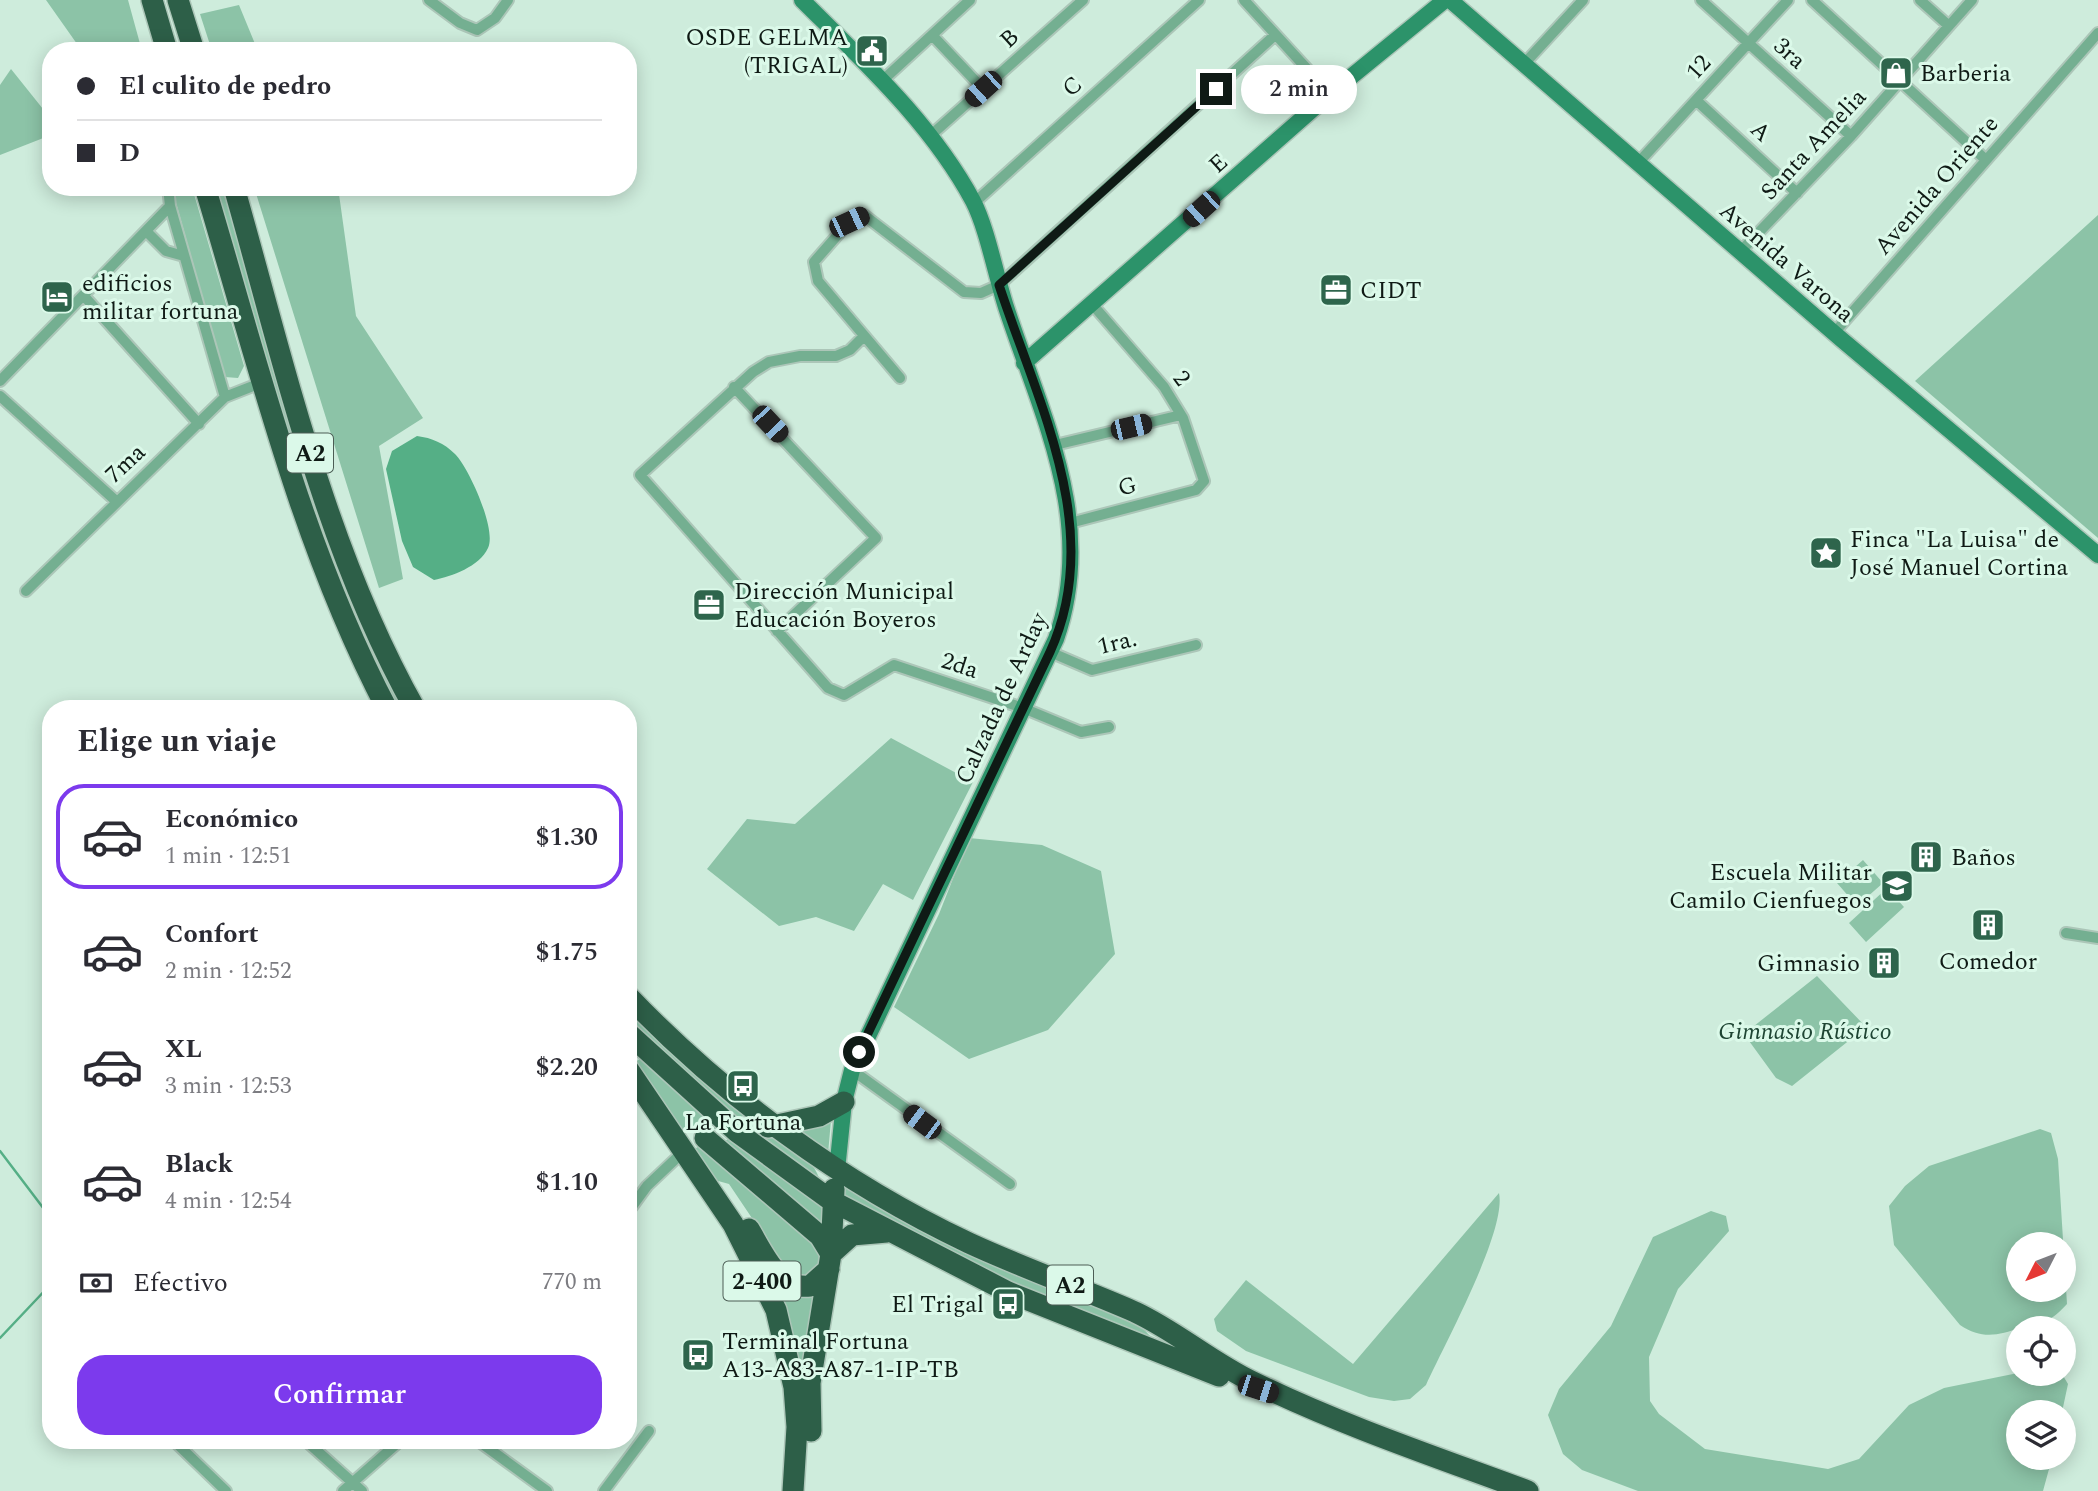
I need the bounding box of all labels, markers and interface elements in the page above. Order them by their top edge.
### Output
place label: OSDE GELMA (TRIGAL) [685,20,848,84]
street label: B [992,20,1028,57]
street label: 3ra [1765,29,1814,79]
public building icon: OSDE GELMA (TRIGAL) [853,32,891,70]
street label: 12 [1677,47,1720,89]
shop icon: Barberia [1877,54,1915,92]
place label: Barberia [1920,56,2011,92]
callout: 2 min [1240,64,1356,114]
text: El culito de pedro [119,66,331,106]
car [961,67,1006,111]
street label: C [1054,68,1091,106]
text: 2 min [1269,72,1329,107]
route end [1200,73,1232,105]
street label: Santa Amelia [1752,80,1875,209]
street label: Avenida Oriente [1866,108,2008,263]
street label: A [1741,112,1779,151]
text: D [119,133,140,173]
street label: E [1201,145,1237,182]
car [1179,187,1224,231]
street label: Avenida Varona [1711,194,1862,332]
car [826,204,873,240]
place label: edificios militar fortuna [82,266,239,330]
office icon: CIDT [1317,271,1355,309]
place label: CIDT [1360,273,1422,309]
hotel icon: edificios militar fortuna [38,278,76,316]
street label: 2 [1163,363,1199,394]
car [748,401,793,447]
car [1109,412,1154,442]
road number: A2 [287,433,333,472]
street label: 7ma [97,435,154,492]
street label: G [1114,467,1141,507]
place label: Finca "La Luisa" de José Manuel Cortina [1850,522,2068,586]
place icon: Finca "La Luisa" de José Manuel Cortina [1807,534,1845,572]
place label: Dirección Municipal Educación Boyeros [734,574,954,638]
office icon: Dirección Municipal Educación Boyeros [690,586,728,624]
street label: Calzada de Arday [946,605,1058,790]
street label: 1ra. [1094,621,1141,665]
street label: 2da [936,643,983,689]
text: Elige un viaje [77,717,277,766]
text: Económico [165,799,298,839]
icon: car [81,805,144,868]
text: $1.30 [535,817,598,857]
building icon: Baños [1907,838,1945,876]
text: 1 min · 12:51 [165,839,292,874]
place label: Baños [1951,840,2016,876]
place label: Escuela Militar Camilo Cienfuegos [1669,855,1872,919]
school or university icon: Escuela Militar Camilo Cienfuegos [1878,867,1916,905]
building icon: Comedor [1969,906,2007,944]
text: Confort [165,914,259,954]
icon: car [81,920,144,983]
text: $1.75 [535,932,598,972]
building icon: Gimnasio [1865,944,1903,982]
place label: Comedor [1939,944,2037,980]
place label: Gimnasio [1757,946,1860,982]
text: 2 min · 12:52 [165,954,292,989]
park label: Gimnasio Rústico [1718,1014,1892,1050]
text: XL [165,1029,202,1069]
icon: car [81,1035,144,1098]
route start [843,1036,875,1068]
text: $2.20 [535,1047,598,1087]
bus stop icon: La Fortuna [724,1067,762,1105]
text: 3 min · 12:53 [165,1069,292,1104]
car [899,1101,946,1143]
place label: La Fortuna [685,1105,802,1141]
text: Black [165,1144,233,1184]
icon: car [81,1150,144,1213]
text: $1.10 [535,1162,598,1202]
text: 4 min · 12:54 [165,1184,292,1219]
north arrow [2006,1232,2076,1302]
map controls [2006,1232,2076,1470]
road number: 2-400 [724,1262,800,1300]
text: Efectivo [133,1263,228,1303]
icon: cash [77,1264,115,1302]
text: 770 m [542,1265,602,1300]
road number: A2 [1047,1266,1093,1304]
bus stop icon: El Trigal [989,1285,1027,1323]
place label: El Trigal [891,1287,984,1323]
button: locate [2006,1316,2076,1386]
place label: Terminal Fortuna A13-A83-A87-1-IP-TB [722,1324,959,1388]
bus stop icon: Terminal Fortuna A13-A83-A87-1-IP-TB [679,1336,717,1374]
button: Confirmar [77,1355,602,1435]
car [1235,1373,1282,1405]
button: layers [2006,1400,2076,1470]

